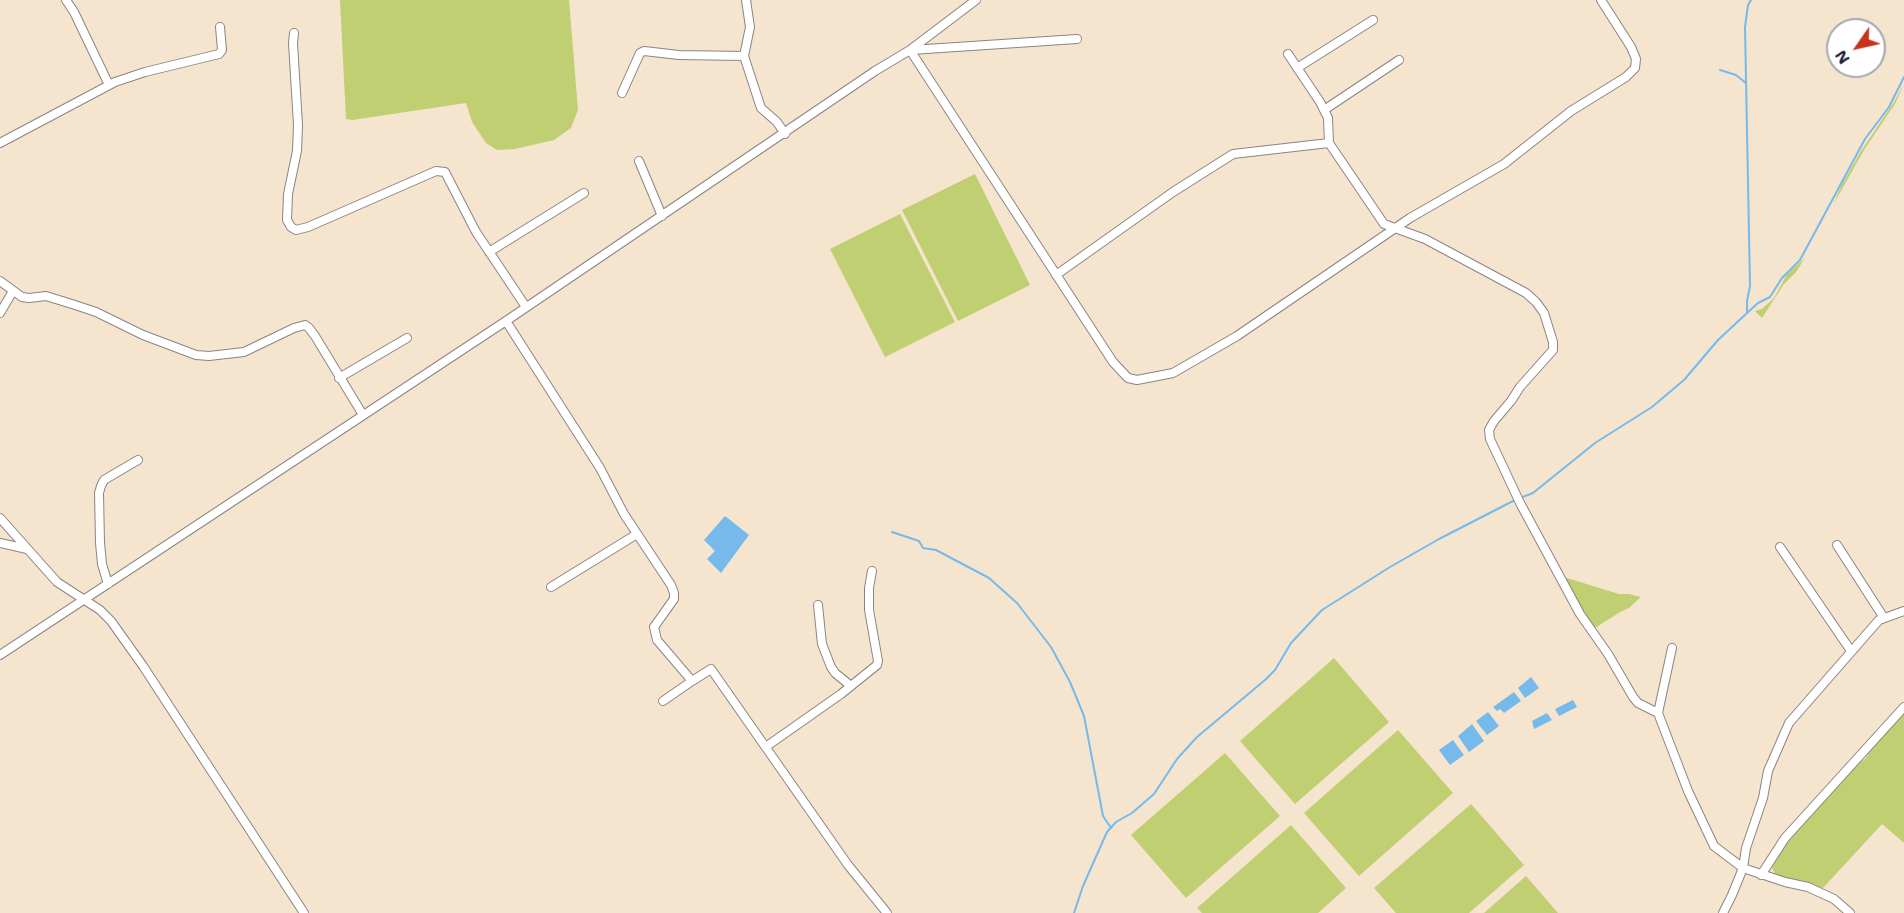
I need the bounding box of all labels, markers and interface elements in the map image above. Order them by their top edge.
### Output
north arrow [1826,18,1886,78]
text: N [1830,46,1855,68]

